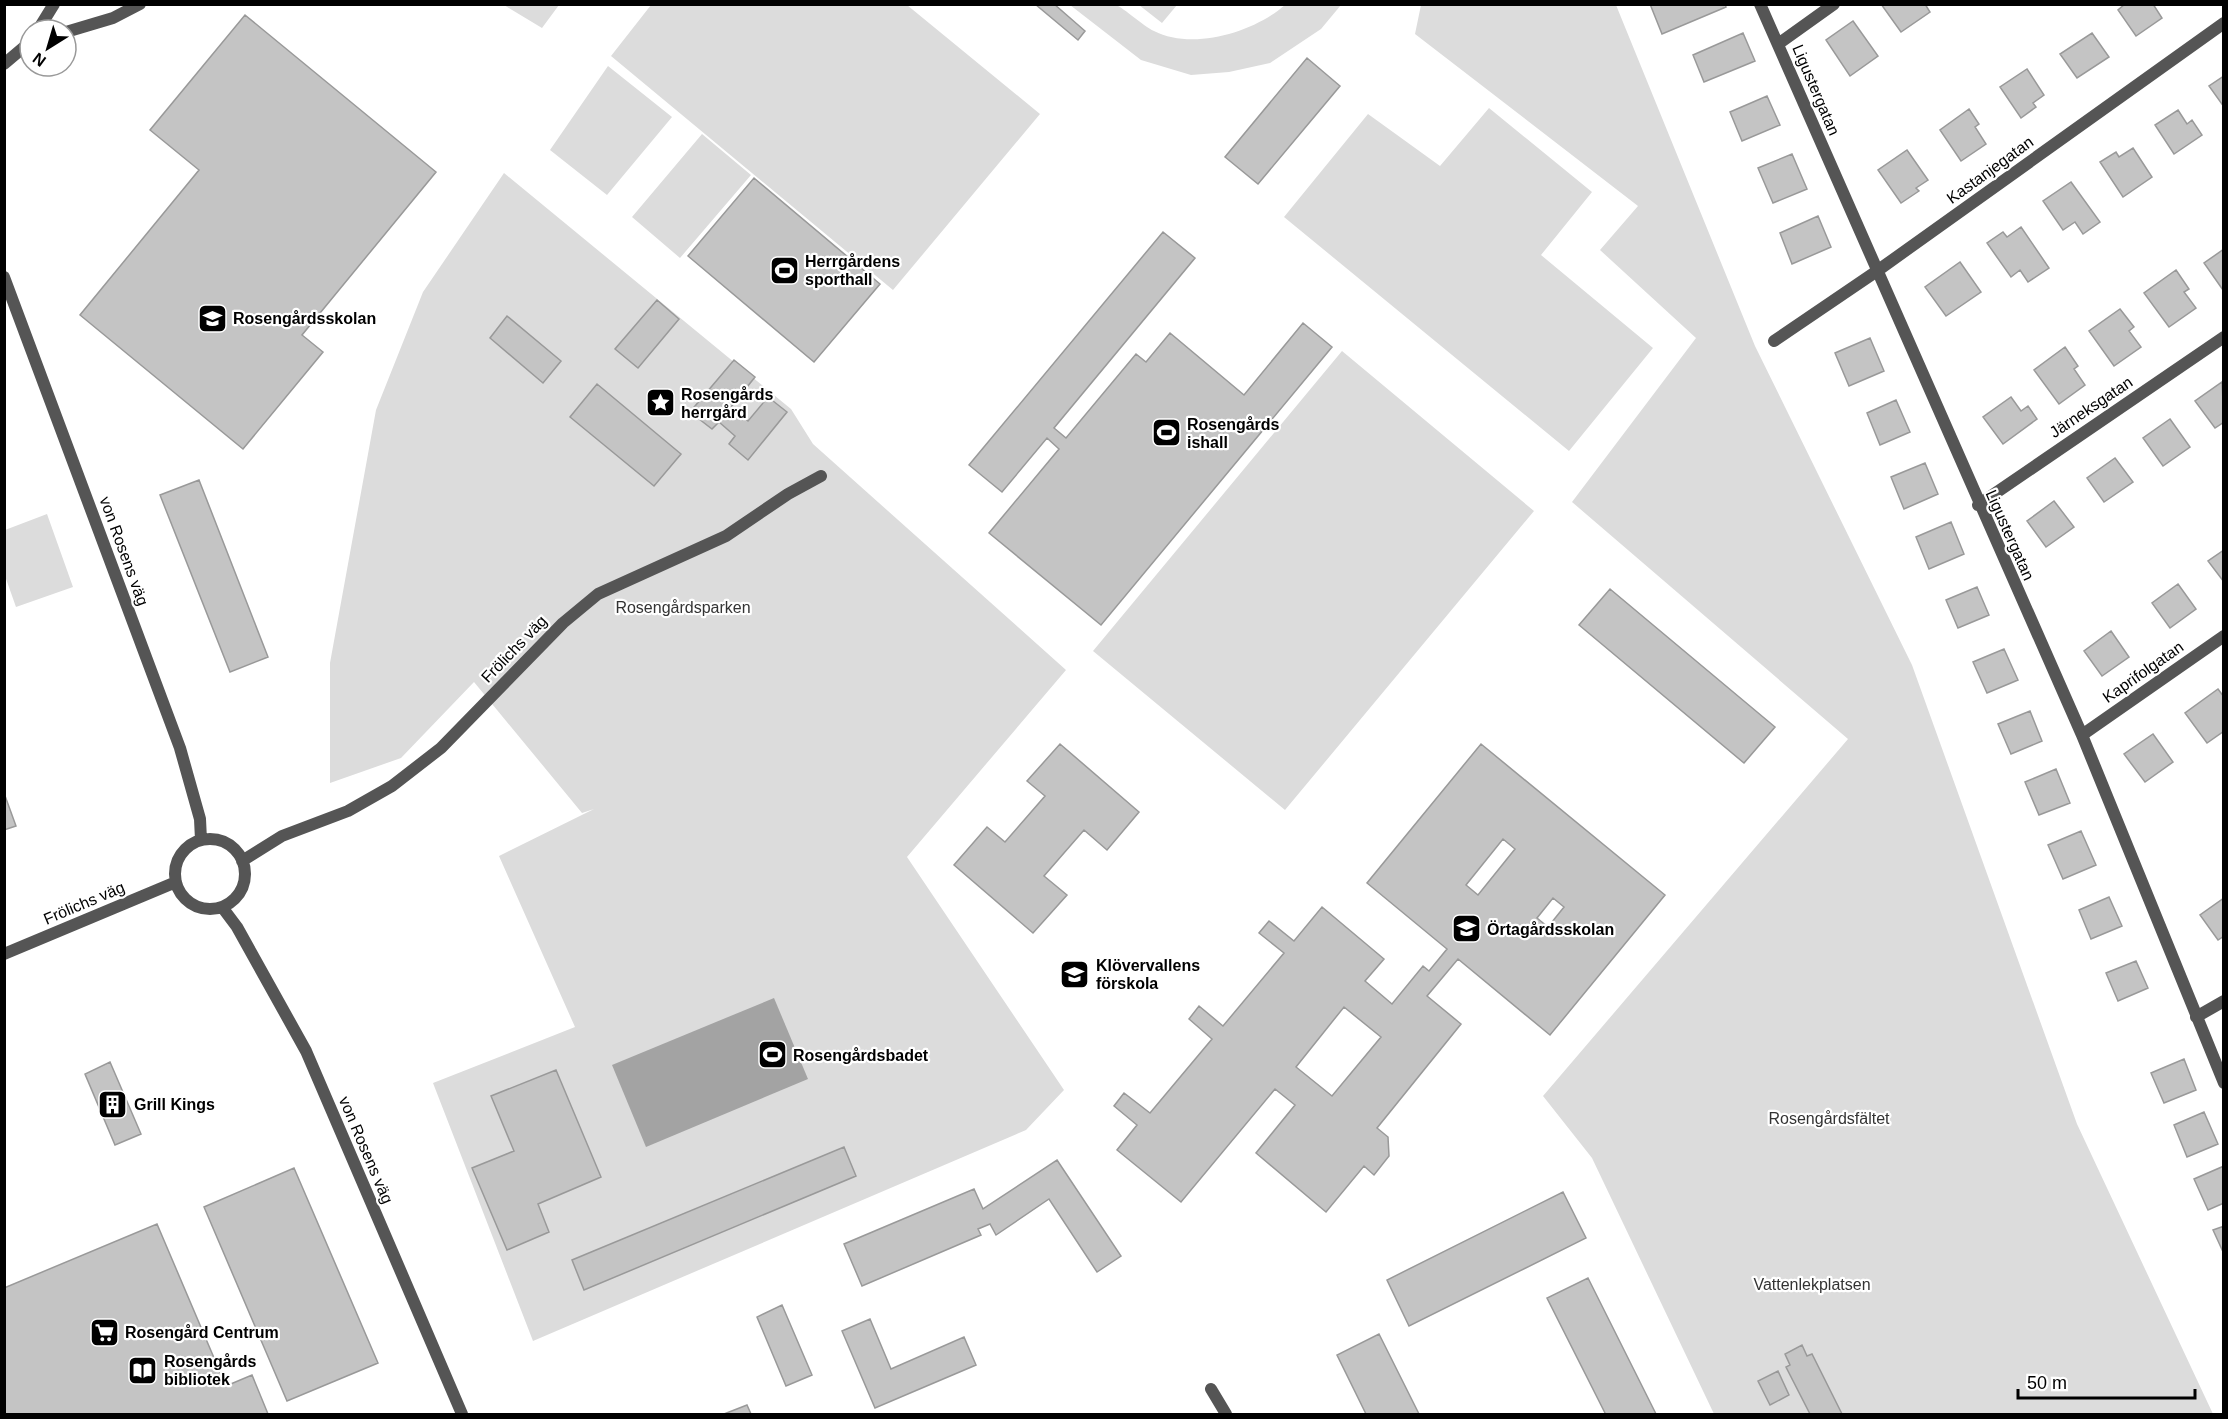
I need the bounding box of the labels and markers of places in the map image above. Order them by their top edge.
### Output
place label: Herrgårdens sporthall [805,253,900,288]
sports icon: Herrgårdens sporthall [768,254,800,286]
school or university icon: Rosengårdsskolan [196,302,228,334]
place label: Rosengårdsskolan [233,310,376,327]
place label: Rosengårds herrgård [681,386,774,421]
place icon: Rosengårds herrgård [644,387,676,419]
place label: Rosengårds ishall [1187,416,1280,451]
sports icon: Rosengårds ishall [1150,417,1182,449]
school or university icon: Örtagårdsskolan [1450,913,1482,945]
place label: Örtagårdsskolan [1487,920,1614,938]
place label: Klövervallens förskola [1096,957,1200,992]
school or university icon: Klövervallens förskola [1059,958,1091,990]
sports icon: Rosengårdsbadet [756,1039,788,1071]
place label: Rosengårdsbadet [793,1047,929,1064]
building icon: Grill Kings [97,1088,129,1120]
place label: Grill Kings [134,1096,215,1113]
supermarket icon: Rosengård Centrum [88,1316,120,1348]
place label: Rosengård Centrum [125,1324,279,1341]
place label: Rosengårds bibliotek [164,1353,257,1388]
library icon: Rosengårds bibliotek [127,1354,159,1386]

